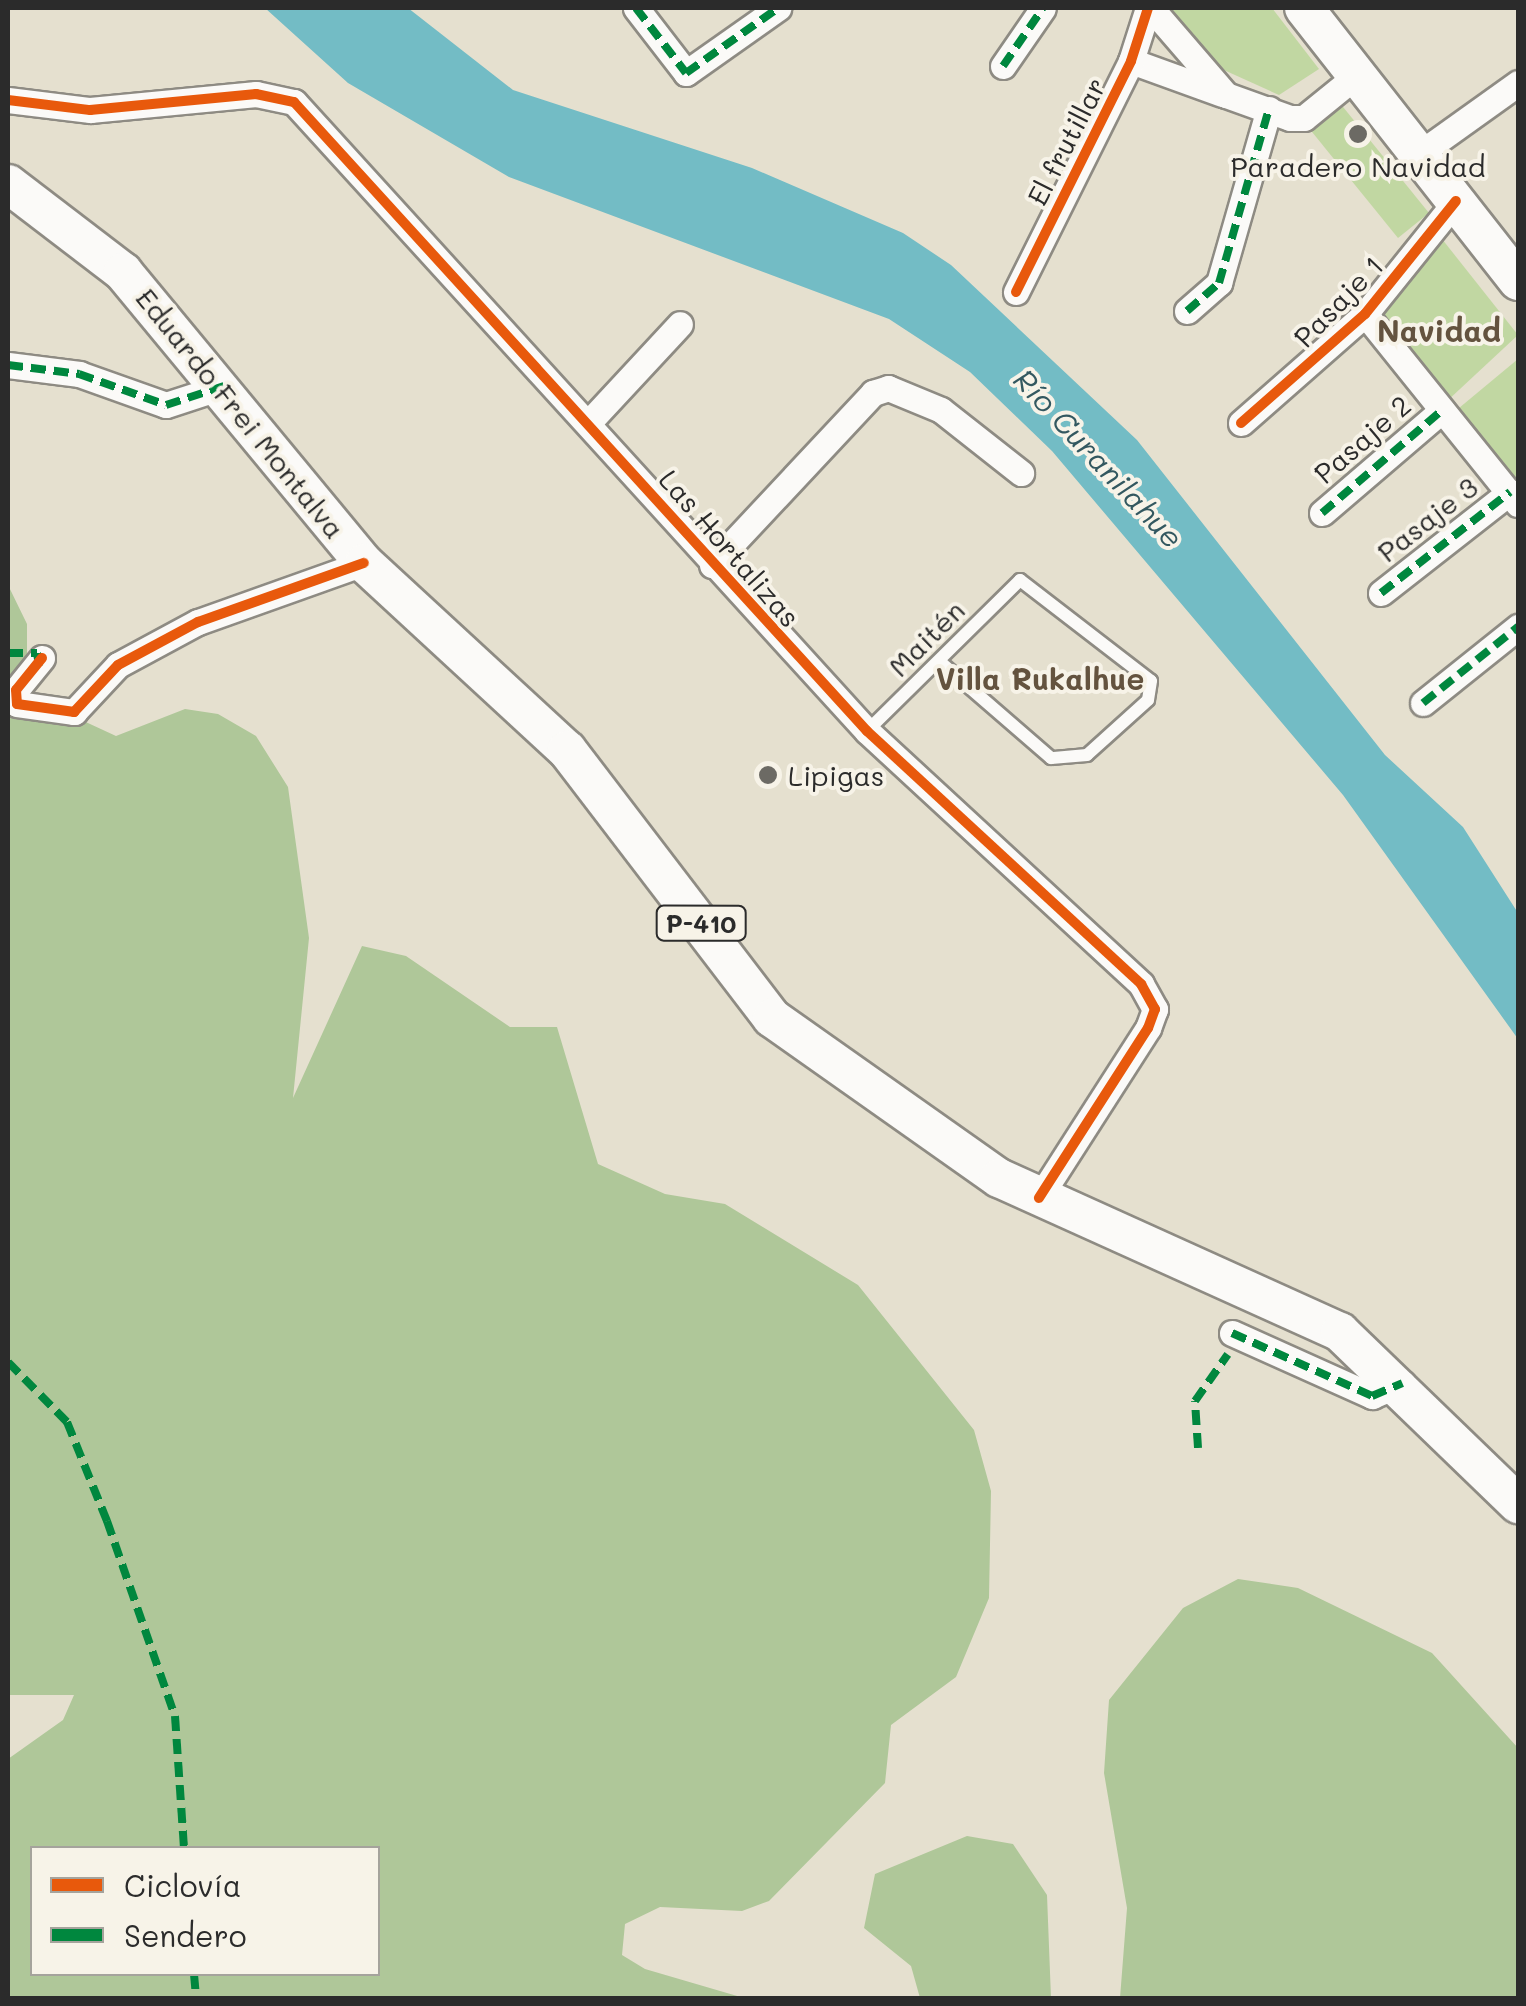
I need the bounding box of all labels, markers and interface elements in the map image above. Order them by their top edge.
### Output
street label: El frutillar [1020,72,1112,210]
marker: Paradero Navidad [1347,123,1369,145]
place label: Paradero Navidad [1230,149,1486,183]
street label: Pasaje 1 [1286,248,1390,354]
street label: Eduardo Frei Montalva [130,281,352,545]
district label: Navidad [1377,312,1501,348]
water label: Río Curanilahue [1007,361,1191,555]
street label: Pasaje 2 [1307,388,1417,490]
street label: Las Hortalizas [653,463,807,633]
street label: Pasaje 3 [1370,470,1484,568]
street label: Maitén [881,593,971,683]
district label: Villa Rukalhue [936,660,1144,696]
place label: Lipigas [788,758,884,792]
marker: Lipigas [757,764,779,786]
road number: P-410 [654,903,748,943]
legend [30,1846,380,1976]
text: Ciclovía [124,1865,242,1905]
text: Sendero [124,1915,247,1955]

